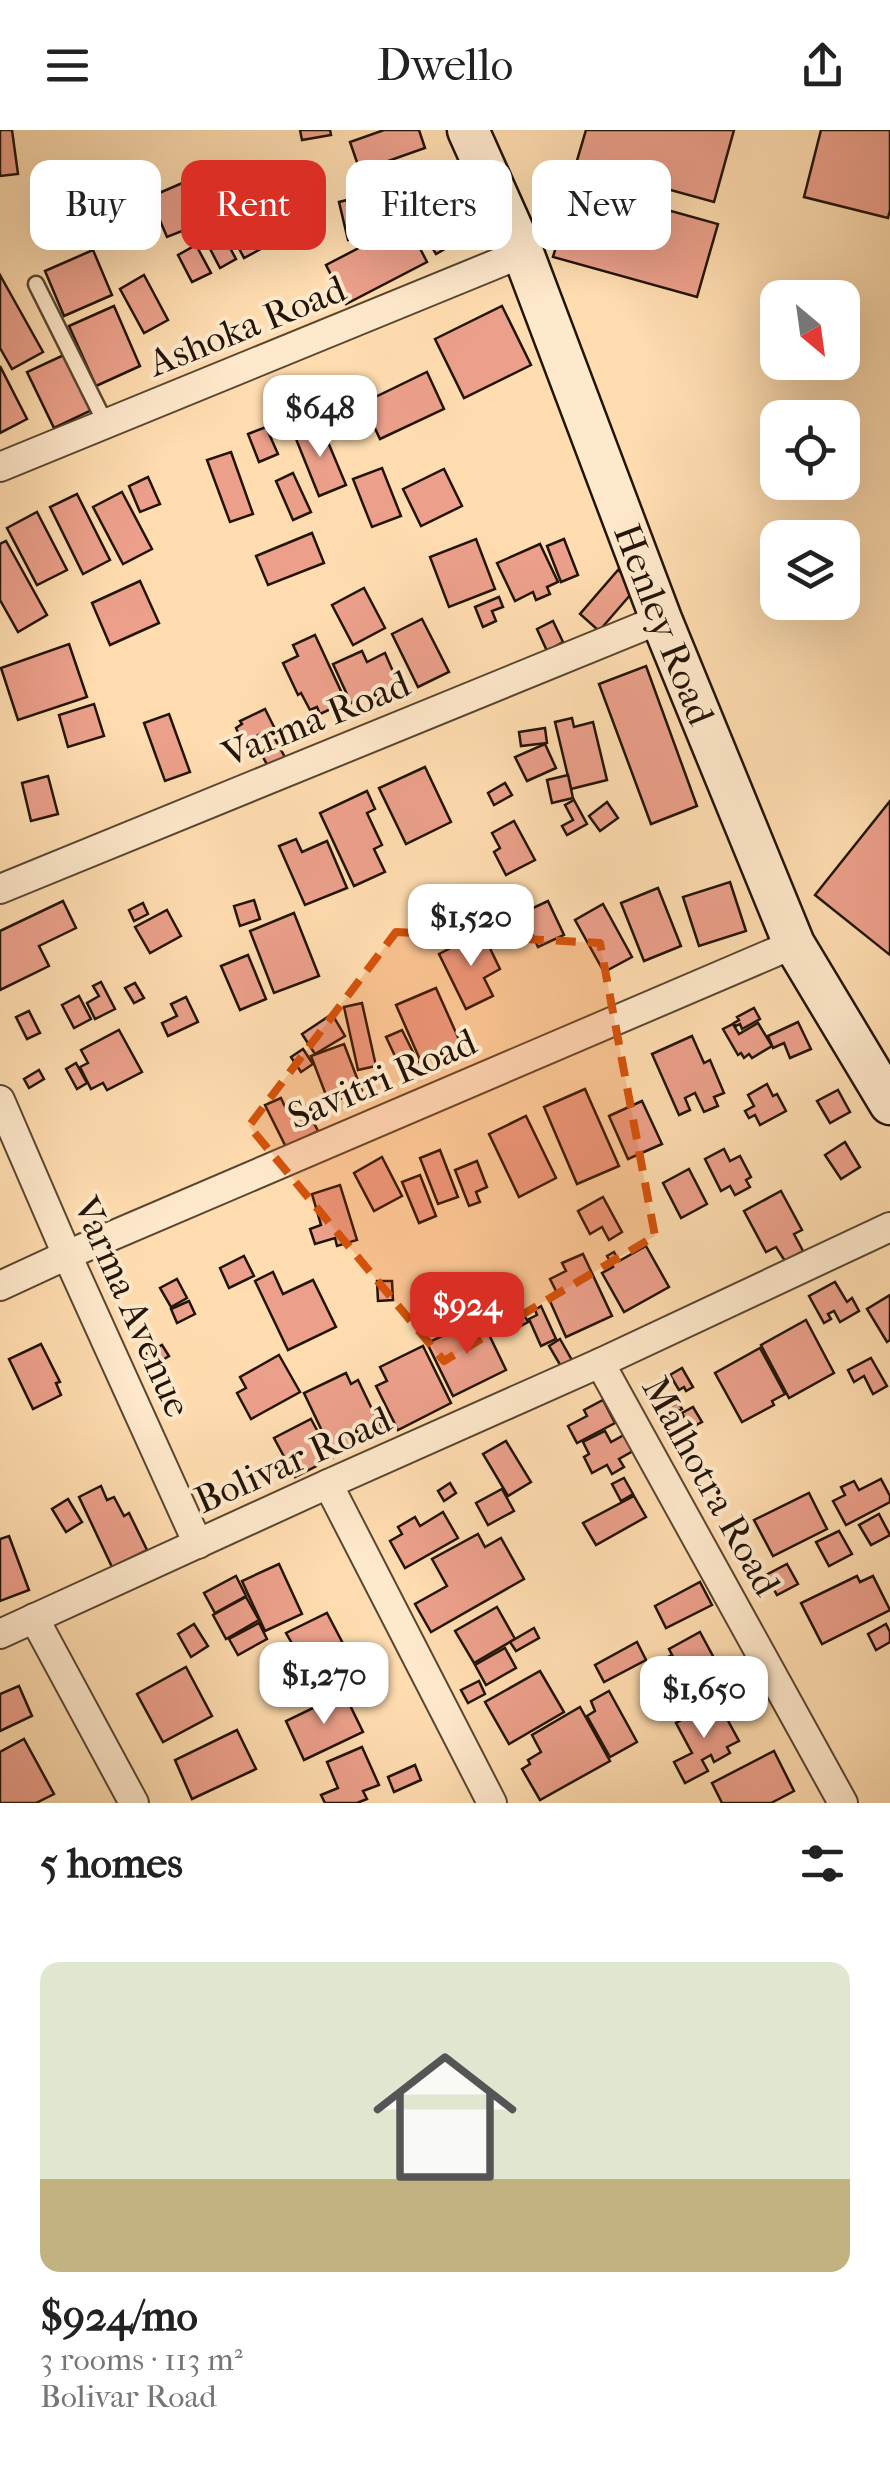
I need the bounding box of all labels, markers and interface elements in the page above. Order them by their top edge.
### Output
icon: menu [40,38,95,93]
icon: share [795,38,850,93]
text: Dwello [377,39,513,92]
chip: Buy [30,160,161,250]
chip: Rent [181,160,326,250]
chip: Filters [346,160,512,250]
chip: New [532,160,671,250]
street label: Ashoka Road [140,266,352,387]
north arrow [760,280,860,380]
map controls [760,280,860,620]
pin: $648 [261,375,379,460]
text: $648 [285,389,355,426]
button: locate [760,400,860,500]
street label: Henley Road [605,518,724,732]
button: layers [760,520,860,620]
street label: Varma Road [215,661,417,777]
pin: $1,520 [390,884,552,969]
text: $1,520 [430,898,512,935]
street label: Savitri Road [281,1019,483,1139]
street label: Varma Avenue [63,1189,201,1424]
pin: $924 [408,1272,526,1357]
text: $924 [432,1286,502,1323]
street label: Malhotra Road [632,1369,790,1604]
street label: Bolivar Road [188,1397,398,1523]
pin: $1,270 [243,1642,405,1727]
text: $1,270 [281,1656,367,1693]
pin: $1,650 [623,1656,785,1741]
text: $1,650 [662,1670,746,1707]
icon: filters [795,1836,850,1891]
text: 5 homes [40,1839,183,1888]
icon: home [355,2027,535,2207]
text: $924/mo [40,2292,198,2341]
text: 3 rooms · 113 m² [40,2341,243,2378]
text: Bolivar Road [40,2378,217,2415]

